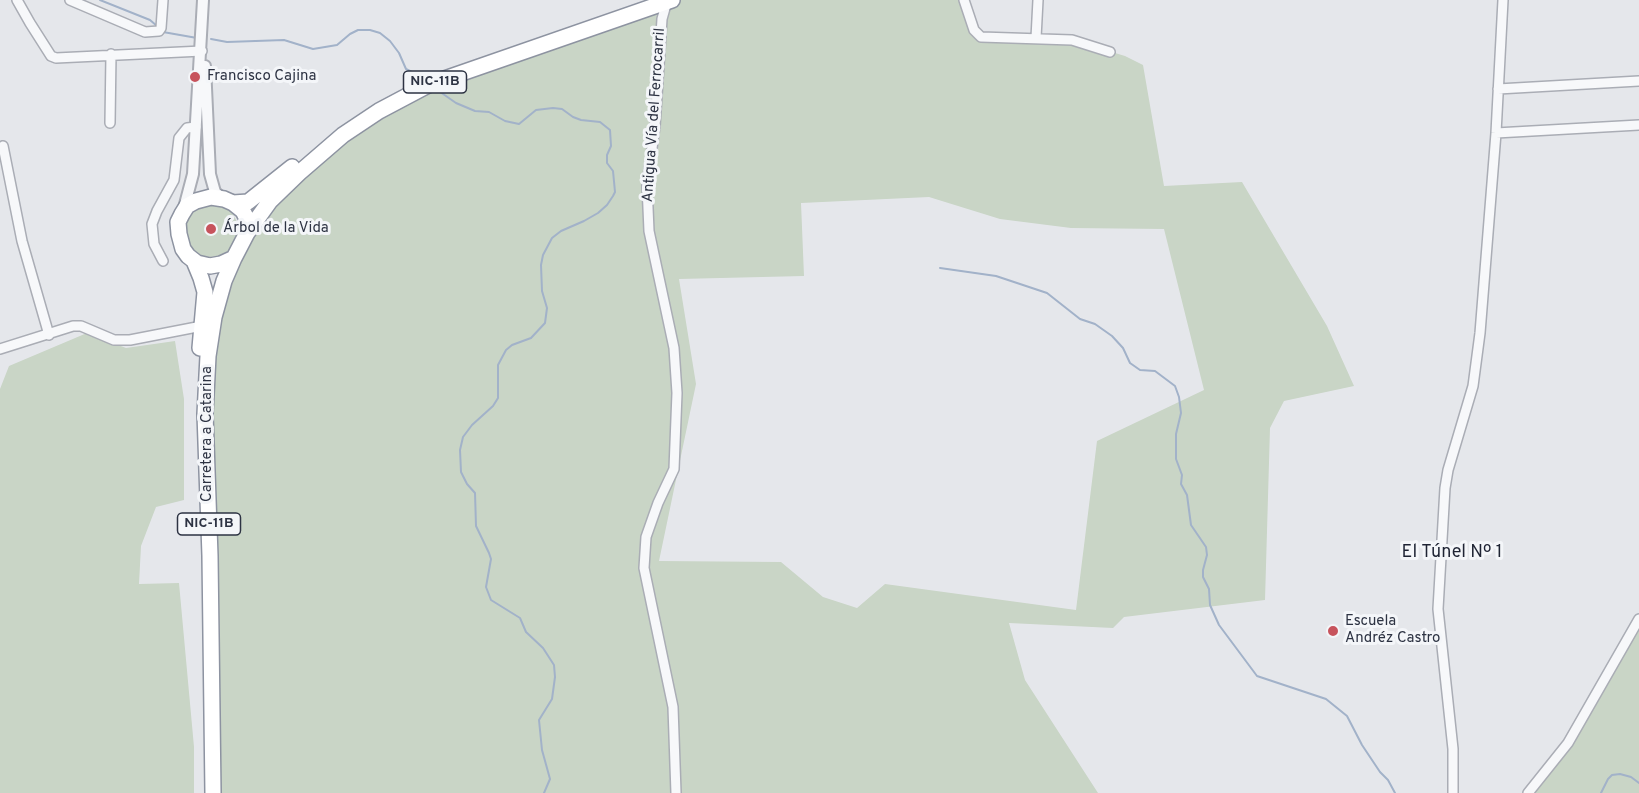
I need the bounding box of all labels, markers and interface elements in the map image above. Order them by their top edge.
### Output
street label: Antigua Vía del Ferrocarril [640,27,670,203]
place label: Francisco Cajina [207,68,316,86]
marker: Francisco Cajina [188,70,202,84]
road number: NIC-11B [404,71,466,93]
place label: Árbol de la Vida [223,220,329,238]
marker: Árbol de la Vida [204,222,218,236]
street label: Carretera a Catarina [199,366,217,502]
road number: NIC-11B [178,513,240,535]
district label: El Túnel Nº 1 [1402,542,1502,564]
place label: Escuela Andréz Castro [1345,613,1440,648]
marker: Escuela Andréz Castro [1326,624,1340,638]

